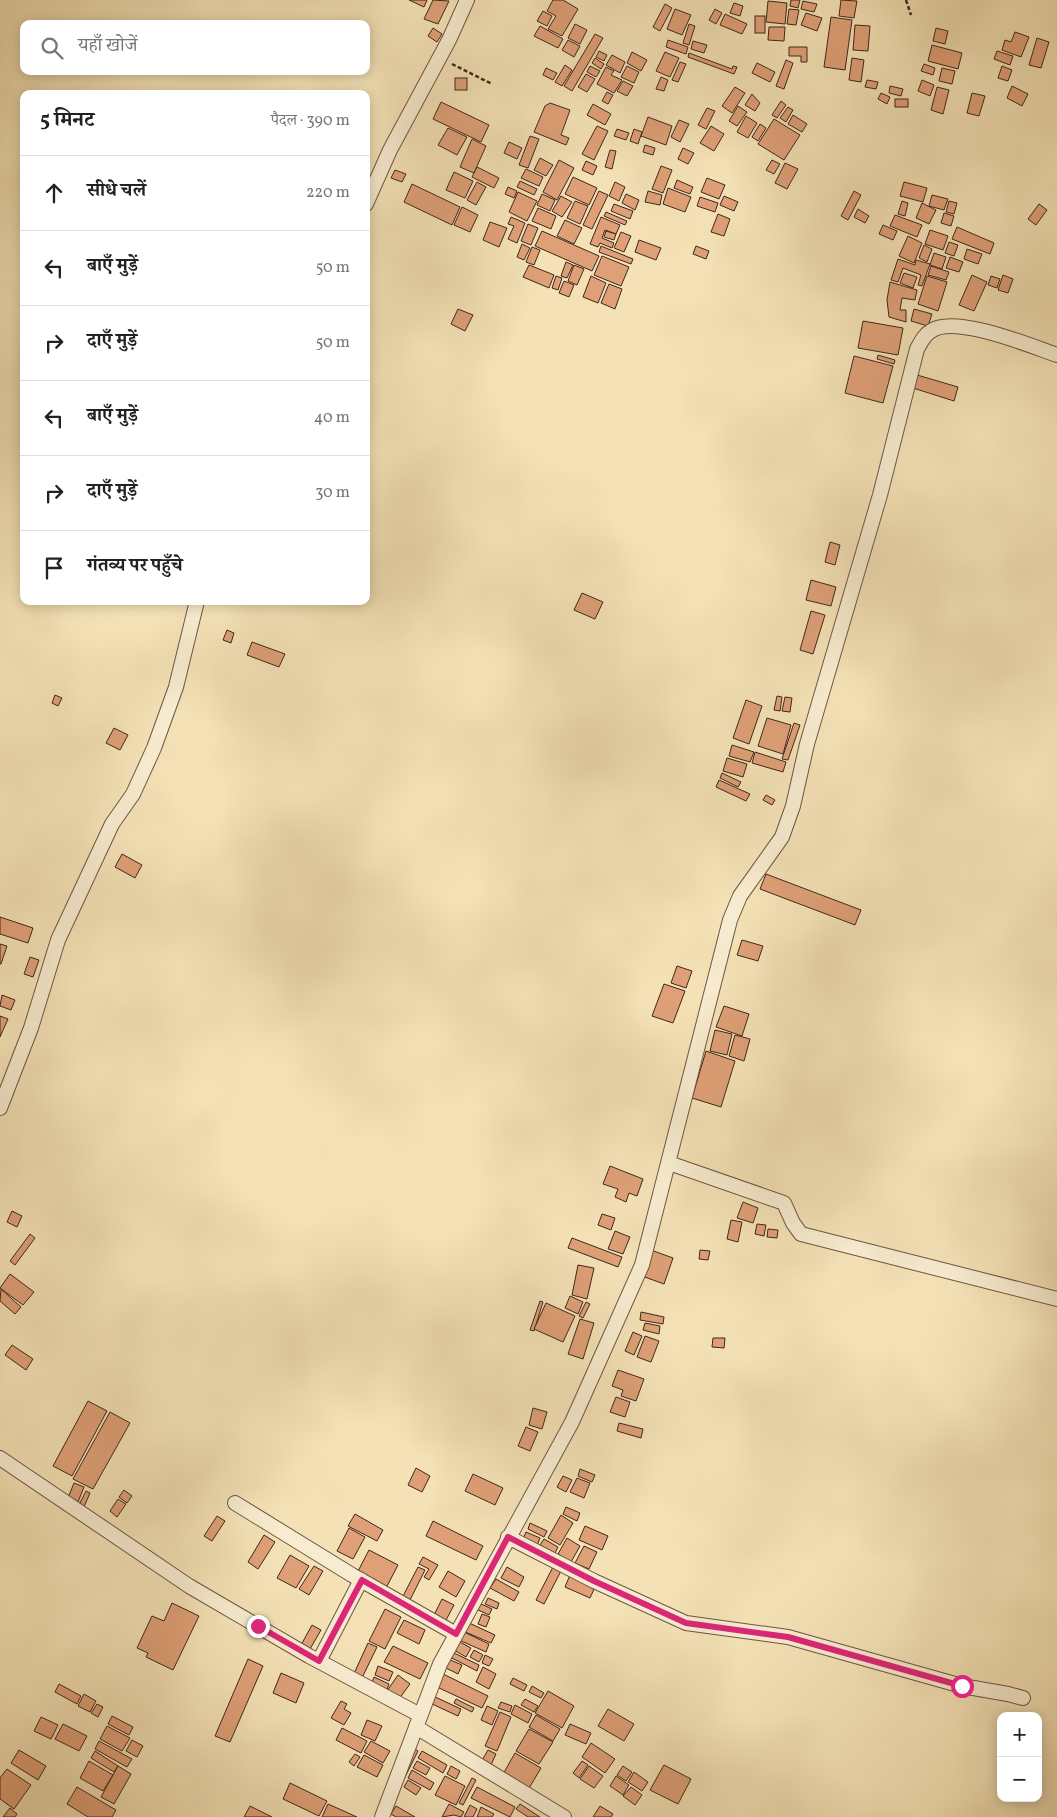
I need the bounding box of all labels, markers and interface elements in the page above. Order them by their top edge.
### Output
search box [20,20,370,75]
text: यहाँ खोजें [78,33,137,59]
icon: search [38,34,66,62]
text: 5 मिनट [40,106,94,135]
text: पैदल · 390 m [271,110,350,132]
text: सीधे चलें [87,178,146,204]
icon: ahead [40,179,68,207]
text: 220 m [306,182,350,204]
text: बाएँ मुड़ें [87,253,138,279]
icon: left [40,254,68,282]
text: 50 m [316,257,350,279]
text: दाएँ मुड़ें [87,328,137,354]
icon: right [40,329,68,357]
text: 50 m [316,332,350,354]
text: बाएँ मुड़ें [87,403,138,429]
icon: left [40,404,68,432]
text: 40 m [314,407,350,429]
text: दाएँ मुड़ें [87,478,137,504]
icon: right [40,479,68,507]
text: 30 m [315,482,350,504]
text: गंतव्य पर पहुँचे [87,553,182,579]
icon: arrive [40,554,68,582]
route end [247,1615,270,1638]
route start [951,1675,974,1698]
map controls [997,1712,1042,1802]
button: + [997,1712,1042,1757]
button: − [997,1757,1042,1802]

